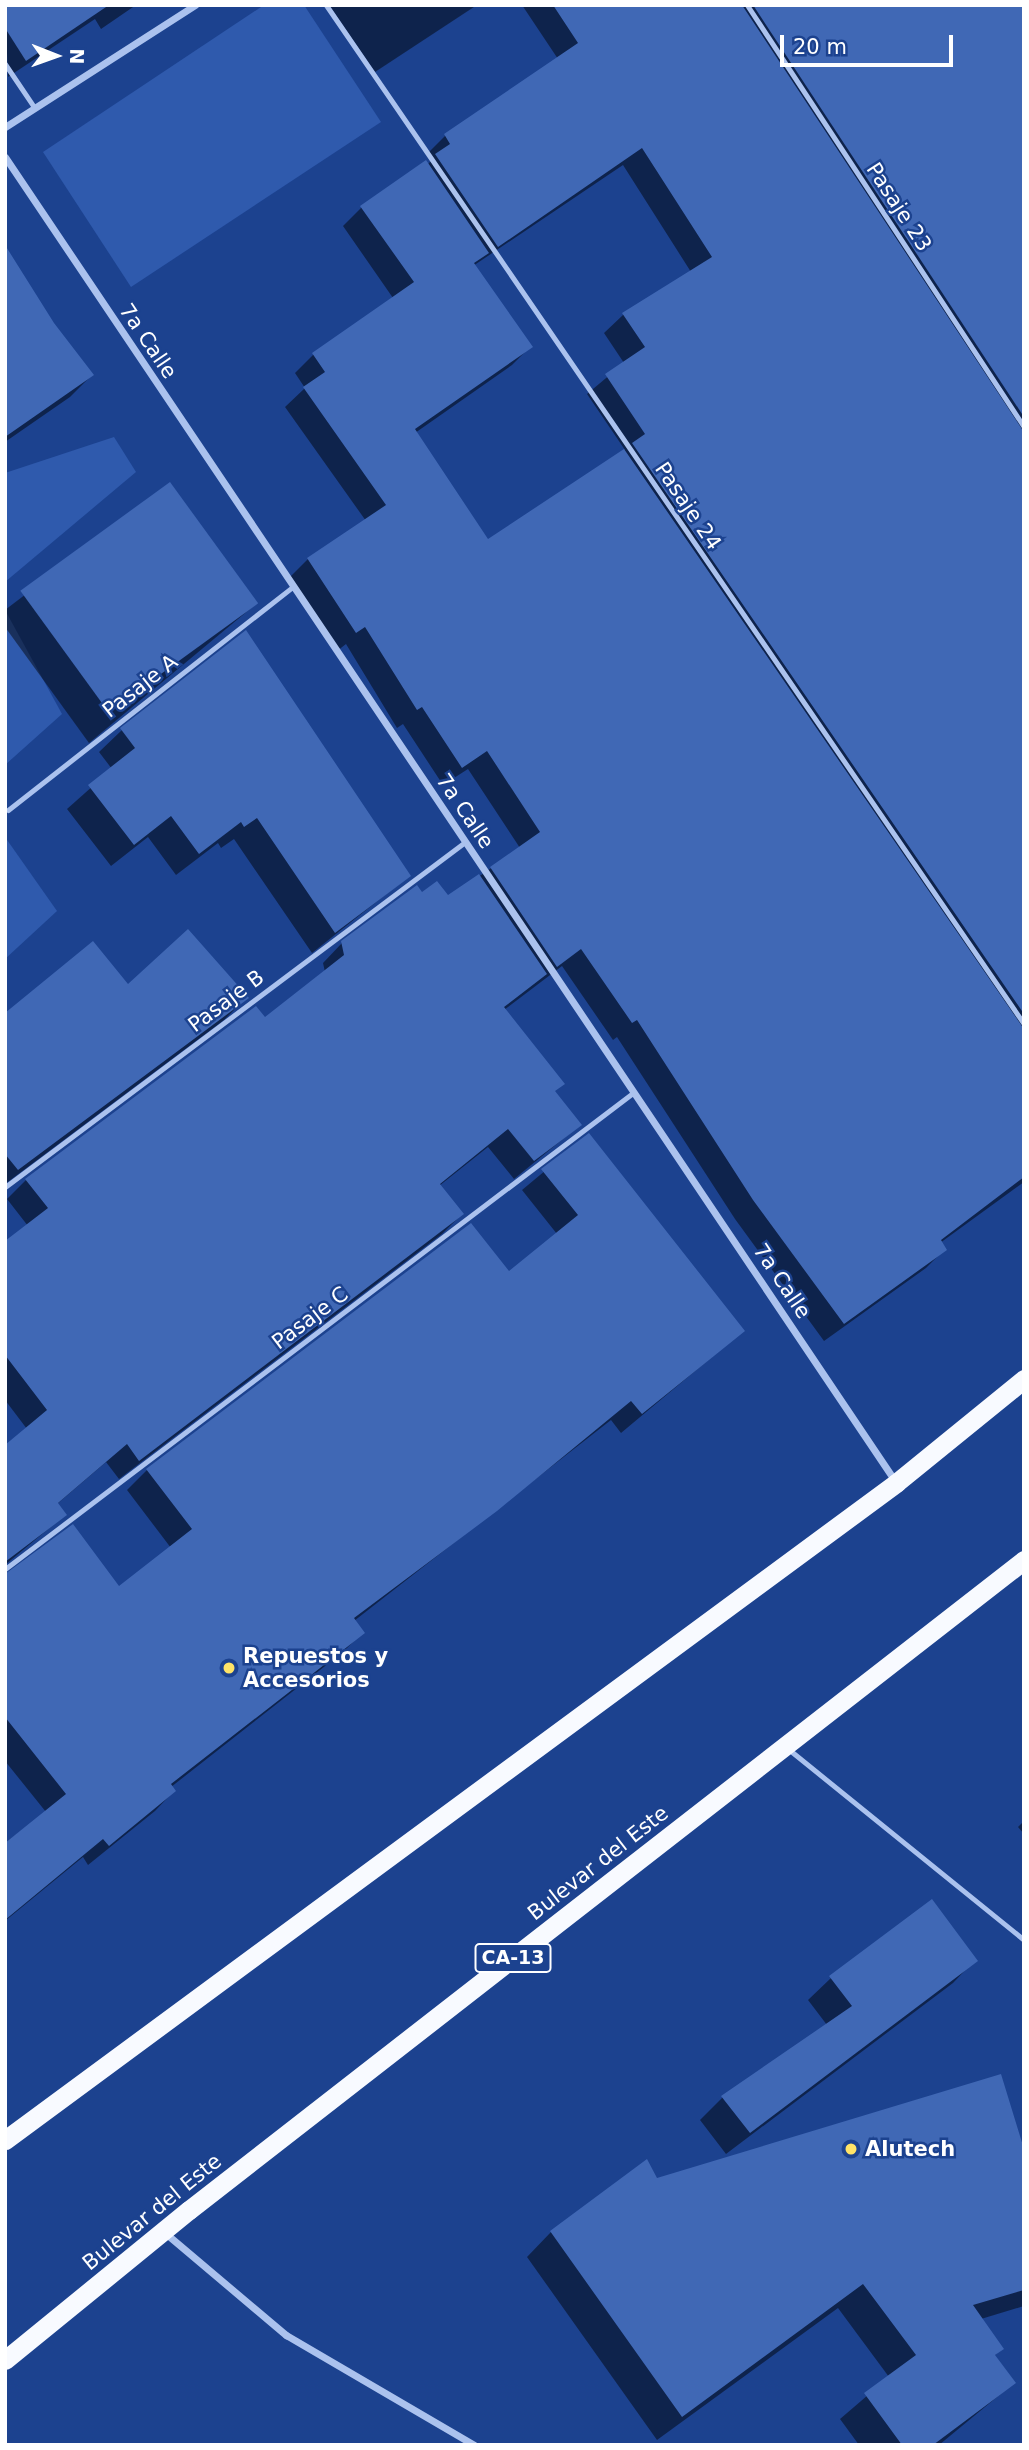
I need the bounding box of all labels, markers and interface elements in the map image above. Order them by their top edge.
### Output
north arrow [21,21,91,91]
scale bar [784,21,957,65]
text: 20 m [793,35,847,59]
text: N [66,48,88,65]
street label: Pasaje 23 [861,158,937,256]
street label: 7a Calle [114,299,182,383]
street label: Pasaje 24 [649,457,727,555]
street label: Pasaje A [97,649,183,723]
street label: 7a Calle [431,769,499,853]
street label: Pasaje B [183,964,269,1038]
street label: 7a Calle [748,1239,816,1323]
street label: Pasaje C [267,1281,353,1355]
place label: Repuestos y Accesorios [243,1643,388,1693]
marker: Repuestos y Accesorios [221,1660,237,1676]
street label: Bulevar del Este [523,1800,673,1926]
road number: CA-13 [475,1942,552,1974]
place label: Alutech [865,2136,955,2162]
marker: Alutech [843,2141,859,2157]
street label: Bulevar del Este [78,2148,226,2276]

